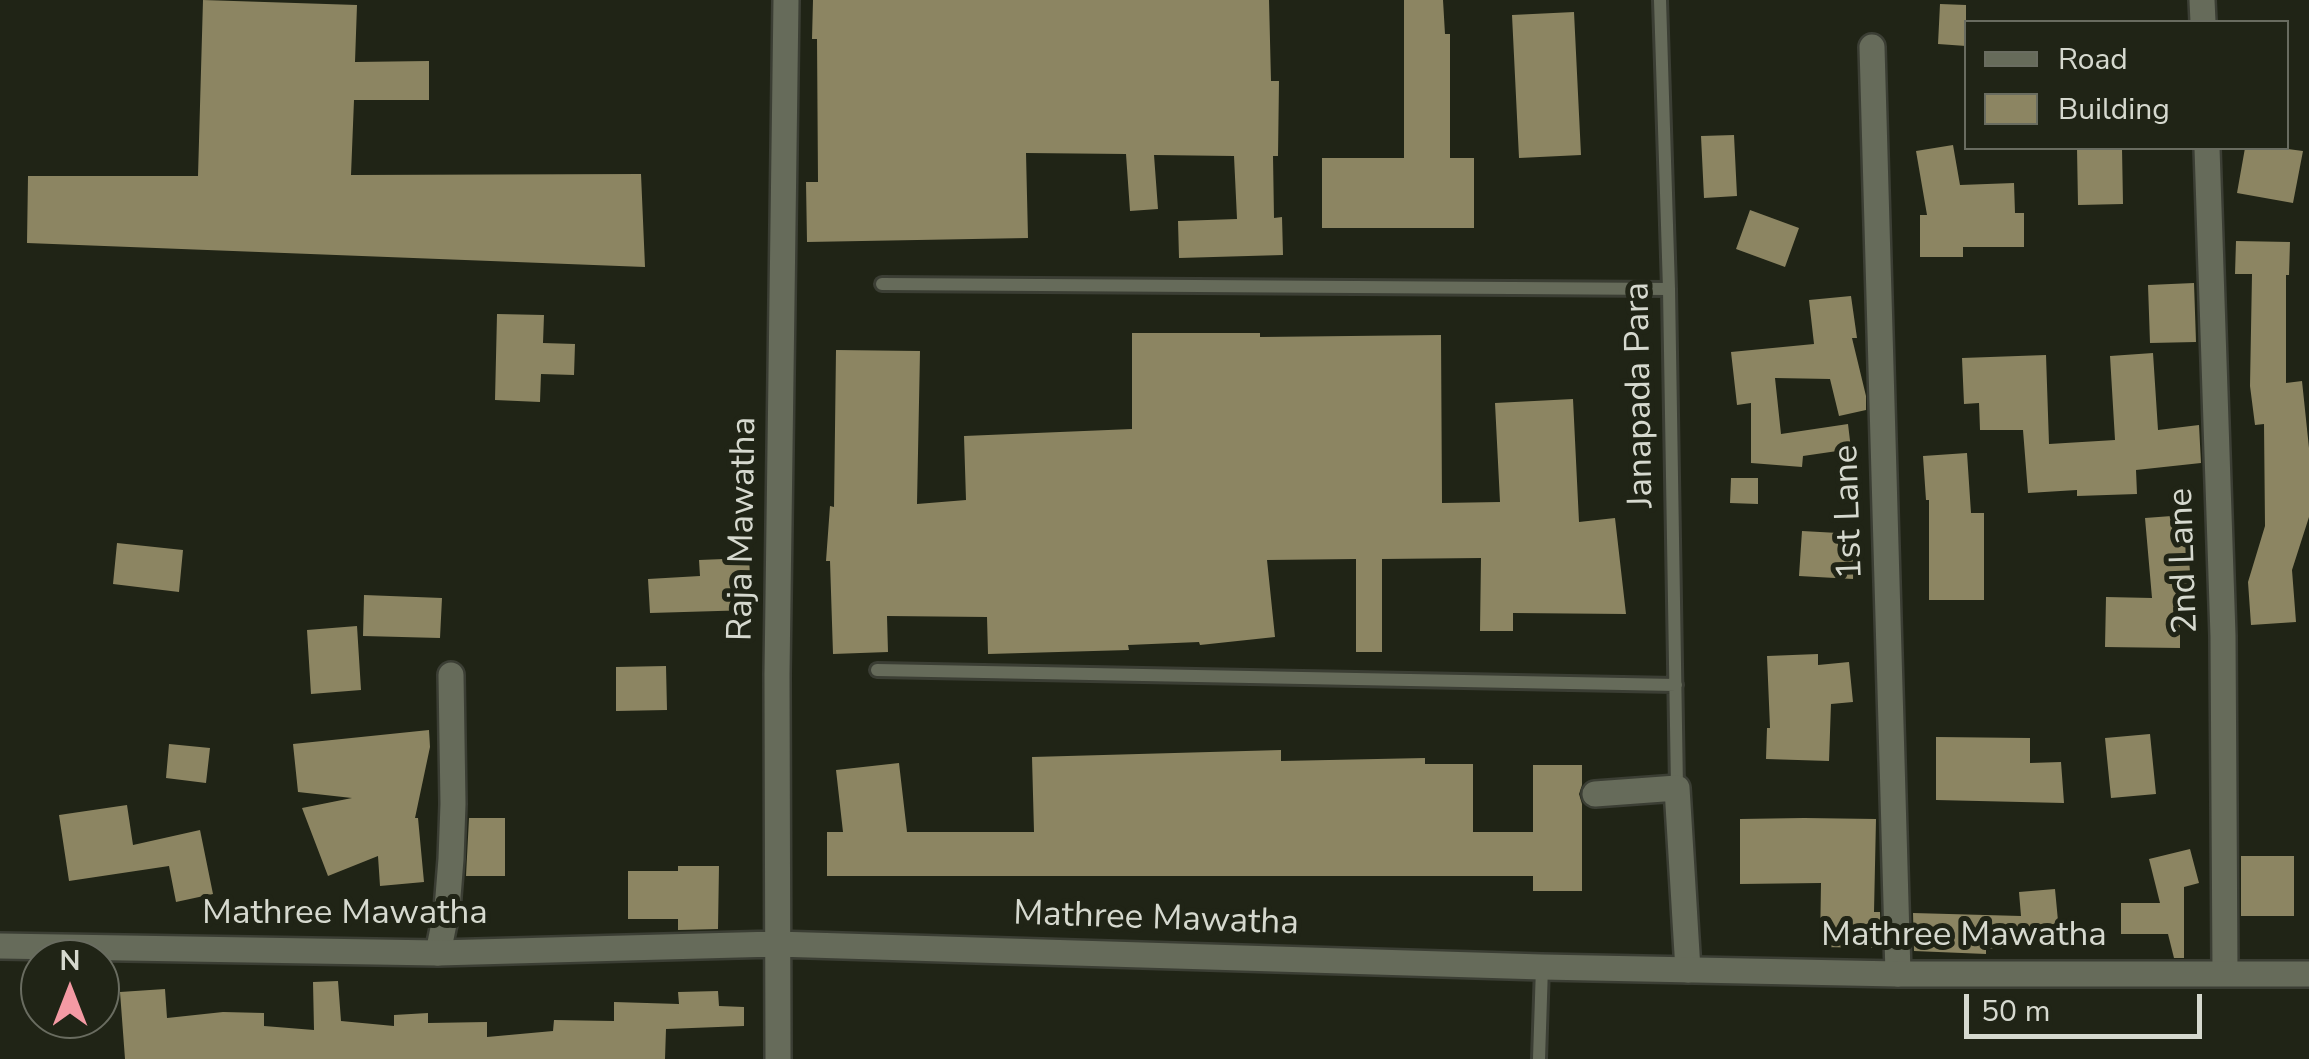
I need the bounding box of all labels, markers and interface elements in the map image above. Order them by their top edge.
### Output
legend [1964,20,2289,150]
text: Road [2058,39,2128,80]
text: Building [2058,89,2170,130]
street label: Janapada Para [1618,282,1664,508]
street label: Raja Mawatha [721,416,767,642]
street label: 1st Lane [1827,444,1873,580]
street label: 2nd Lane [2161,487,2209,635]
street label: Mathree Mawatha [202,894,488,936]
street label: Mathree Mawatha [1012,894,1300,946]
street label: Mathree Mawatha [1821,916,2107,958]
north arrow [20,939,120,1039]
text: N [60,942,80,980]
scale bar [1969,974,2206,1036]
text: 50 m [1981,991,2050,1032]

